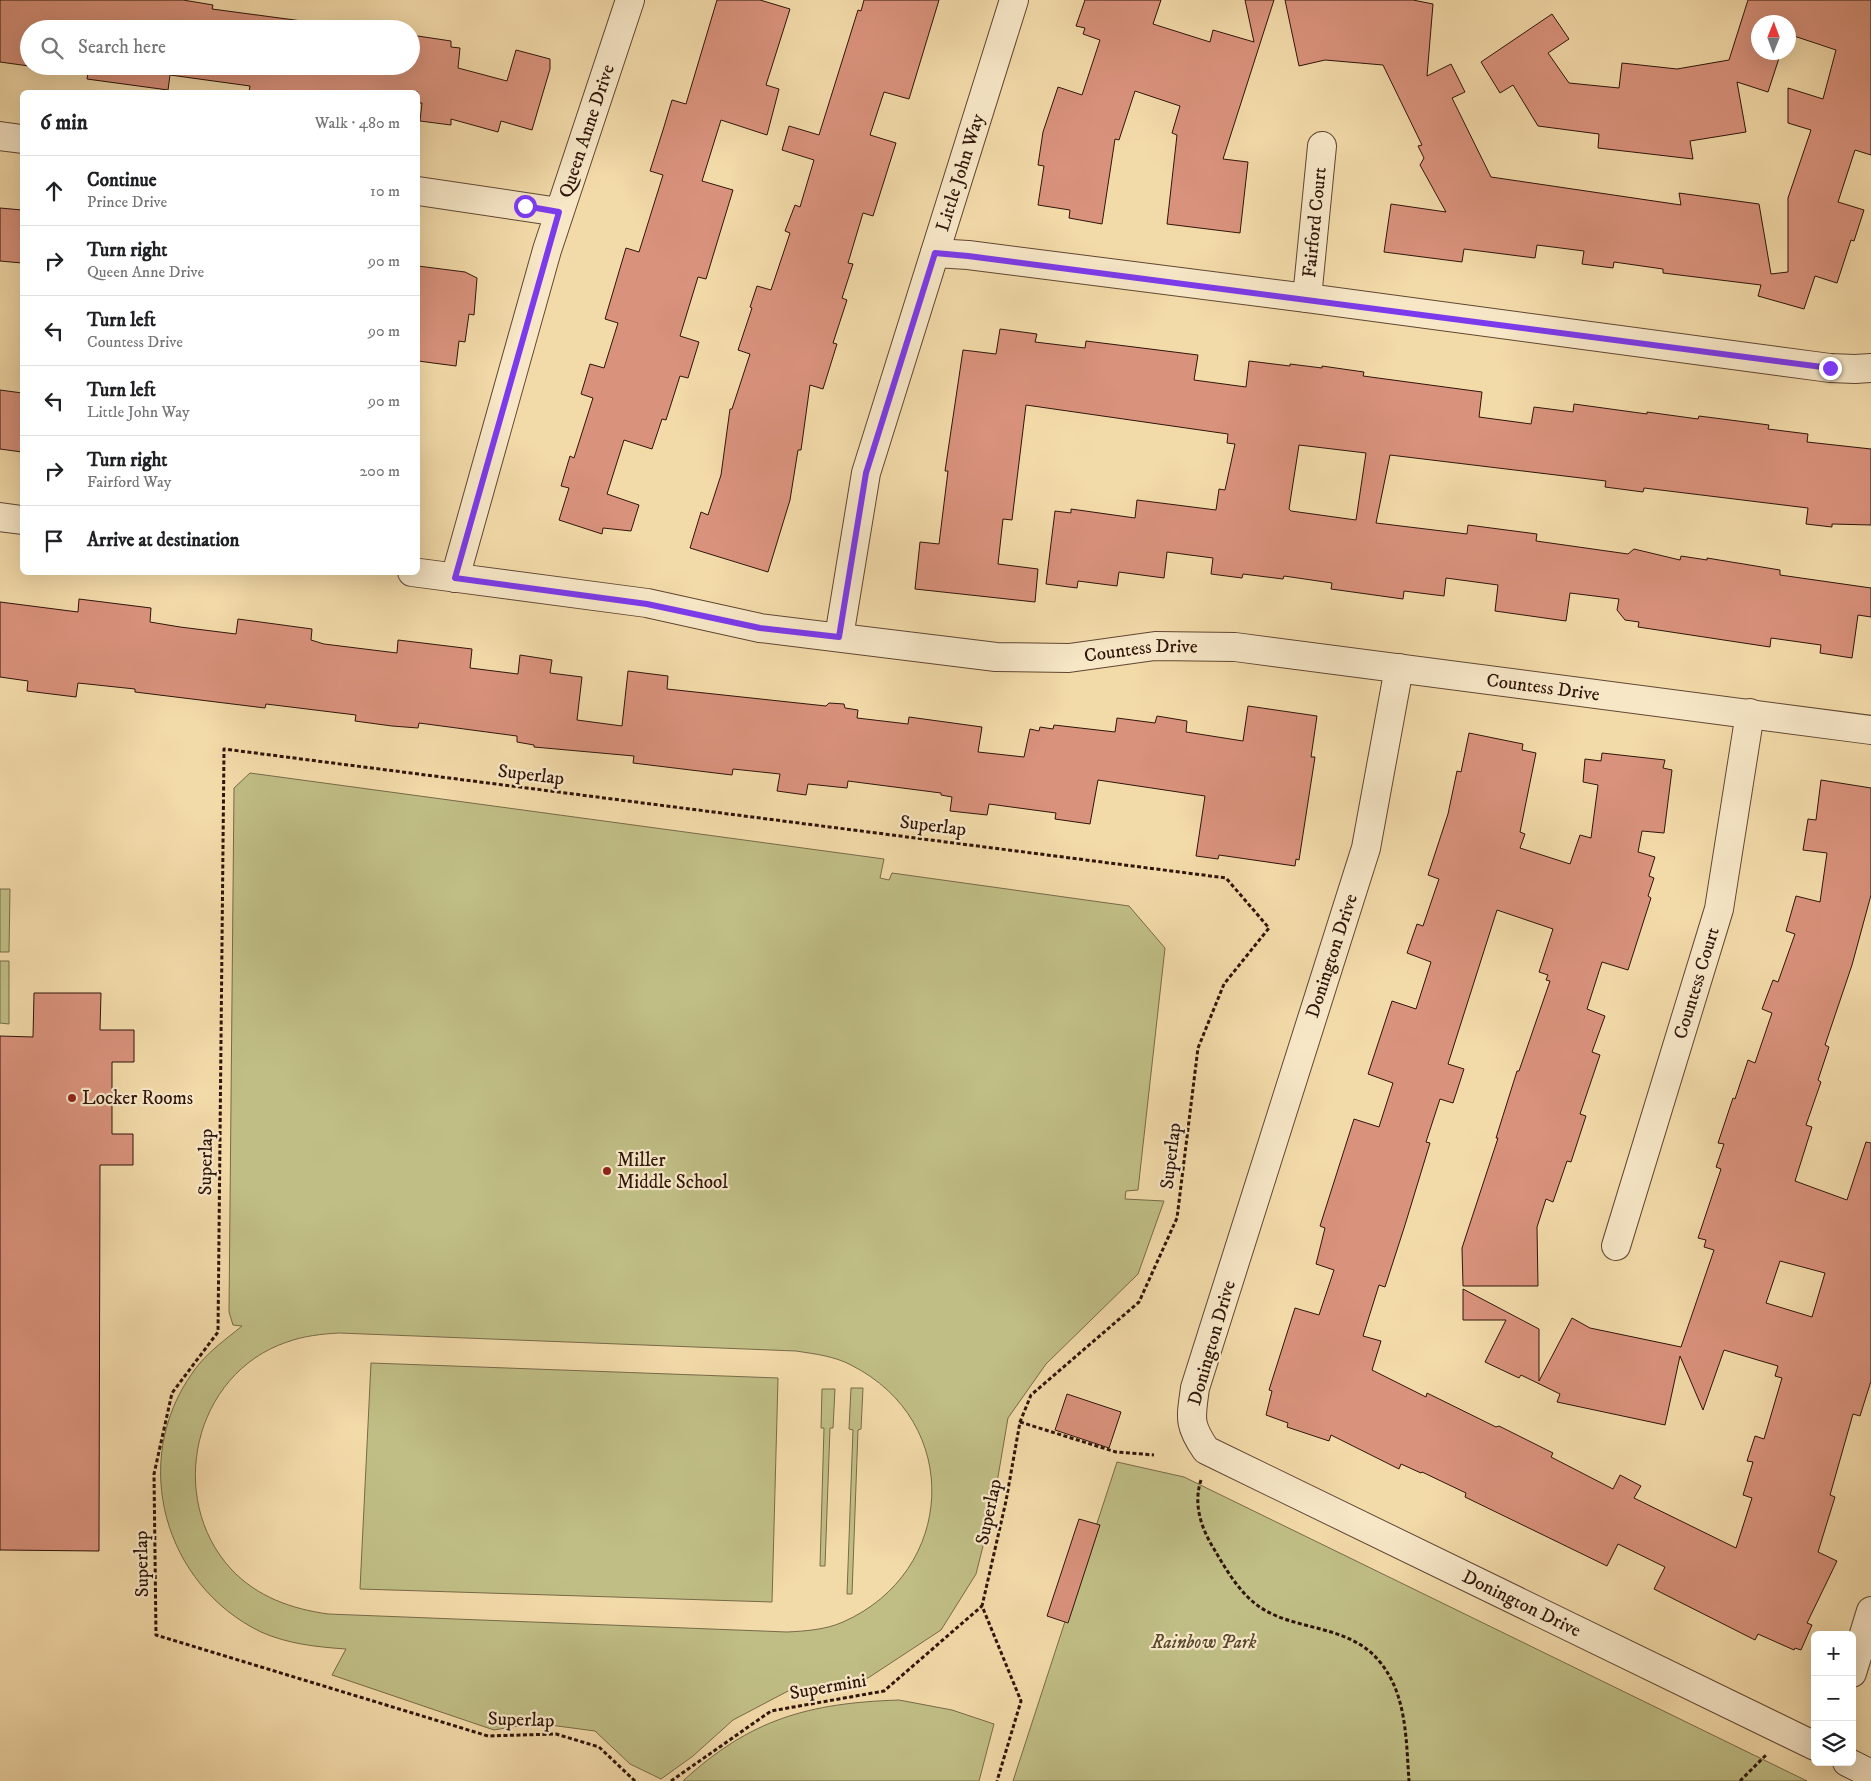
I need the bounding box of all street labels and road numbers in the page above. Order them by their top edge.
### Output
street label: Queen Anne Drive [554,61,619,201]
street label: Little John Way [931,110,989,234]
street label: Fairford Court [1298,166,1331,279]
street label: Countess Drive [1083,635,1198,667]
street label: Countess Drive [1485,668,1601,706]
street label: Superlap [496,760,566,790]
street label: Superlap [898,811,968,841]
street label: Donington Drive [1301,891,1363,1021]
street label: Countess Court [1668,924,1724,1042]
street label: Superlap [1156,1121,1186,1191]
street label: Superlap [194,1128,218,1196]
street label: Donington Drive [1183,1278,1241,1408]
street label: Superlap [971,1477,1007,1547]
street label: Superlap [130,1530,154,1598]
street label: Donington Drive [1459,1565,1585,1642]
street label: Supermini [788,1669,868,1705]
street label: Superlap [487,1707,555,1733]

